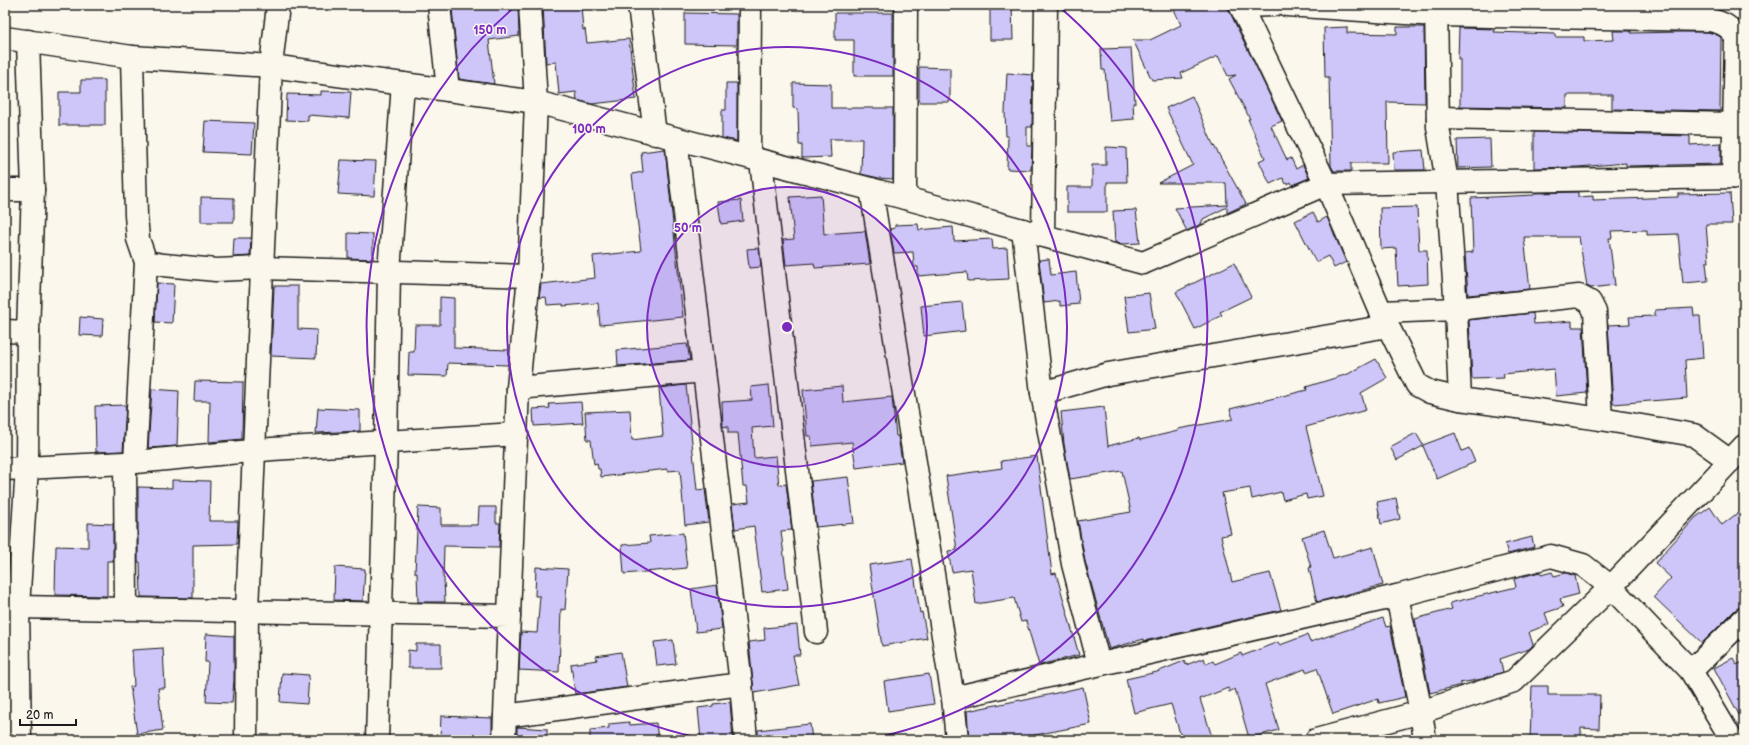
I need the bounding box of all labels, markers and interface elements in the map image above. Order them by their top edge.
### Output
text: 150 m [474,23,506,38]
text: 100 m [572,122,606,137]
text: 50 m [674,221,702,236]
centre of rings [780,320,794,334]
scale bar [20,701,76,727]
text: 20 m [26,708,53,723]

